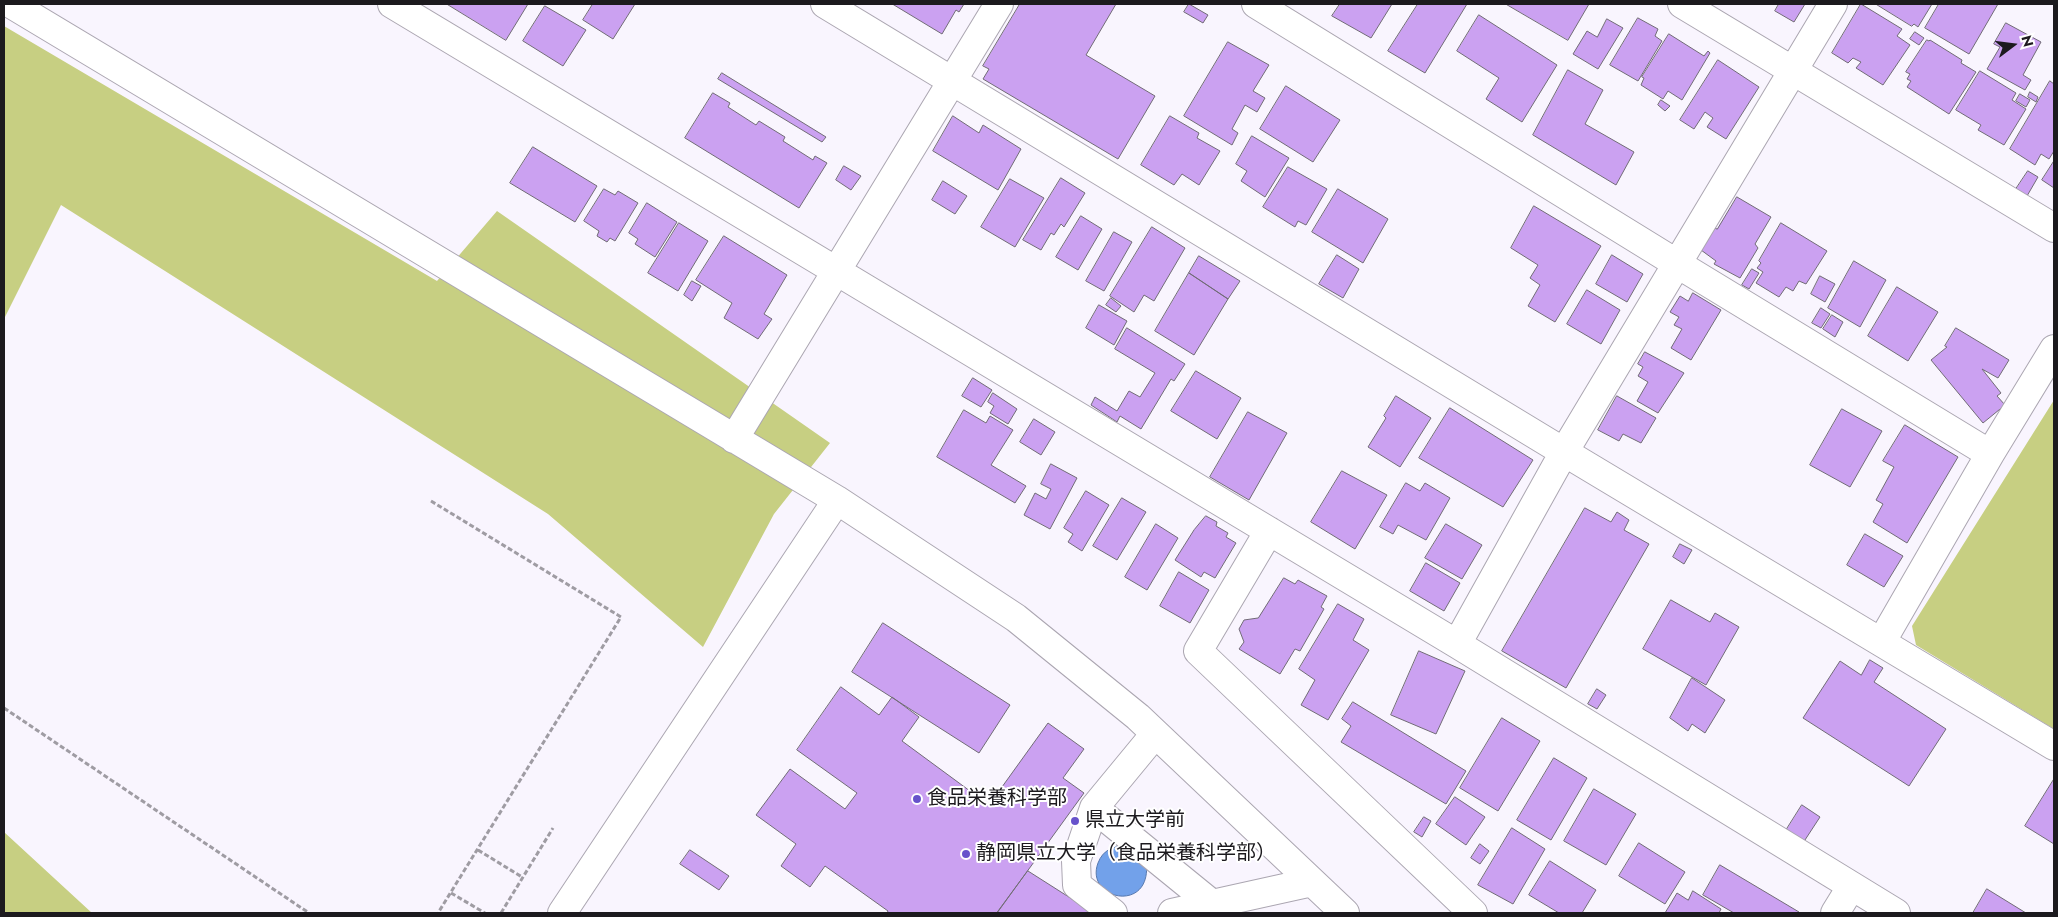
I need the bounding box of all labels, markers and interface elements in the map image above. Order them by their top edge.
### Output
north arrow [1988,20,2038,70]
text: N [2016,33,2039,49]
place label: 食品栄養科学部 [927,787,1067,811]
marker: 食品栄養科学部 [911,793,923,805]
place label: 県立大学前 [1085,809,1185,833]
marker: 県立大学前 [1069,815,1081,827]
place label: 静岡県立大学（食品栄養科学部） [976,842,1276,866]
marker: 静岡県立大学（食品栄養科学部） [960,848,972,860]

